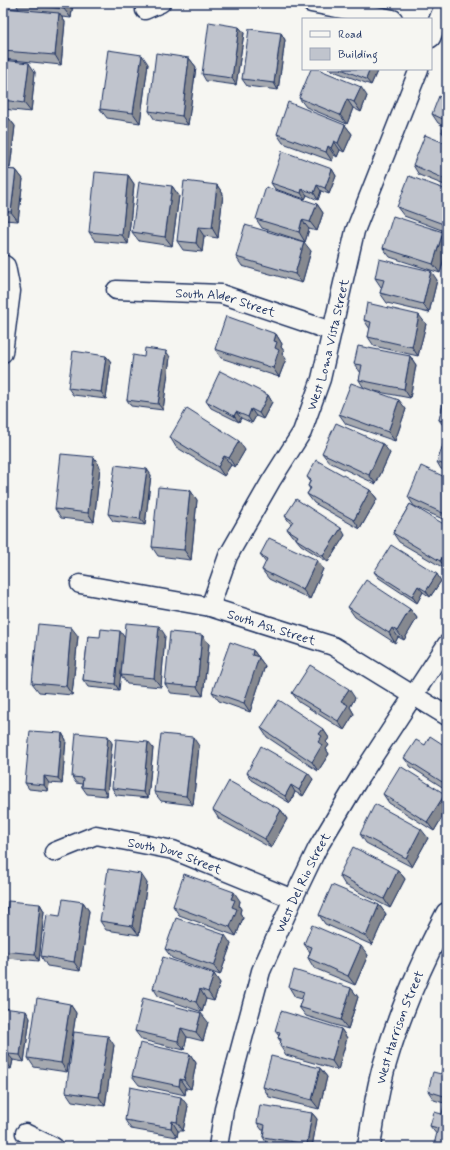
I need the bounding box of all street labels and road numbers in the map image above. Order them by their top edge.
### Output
street label: West Loma Vista Street [303,277,354,413]
street label: South Alder Street [175,285,278,322]
street label: South Ash Street [225,606,318,650]
street label: West Del Rio Street [272,830,335,936]
street label: South Dove Street [126,834,224,879]
street label: West Harrison Street [373,968,428,1086]

